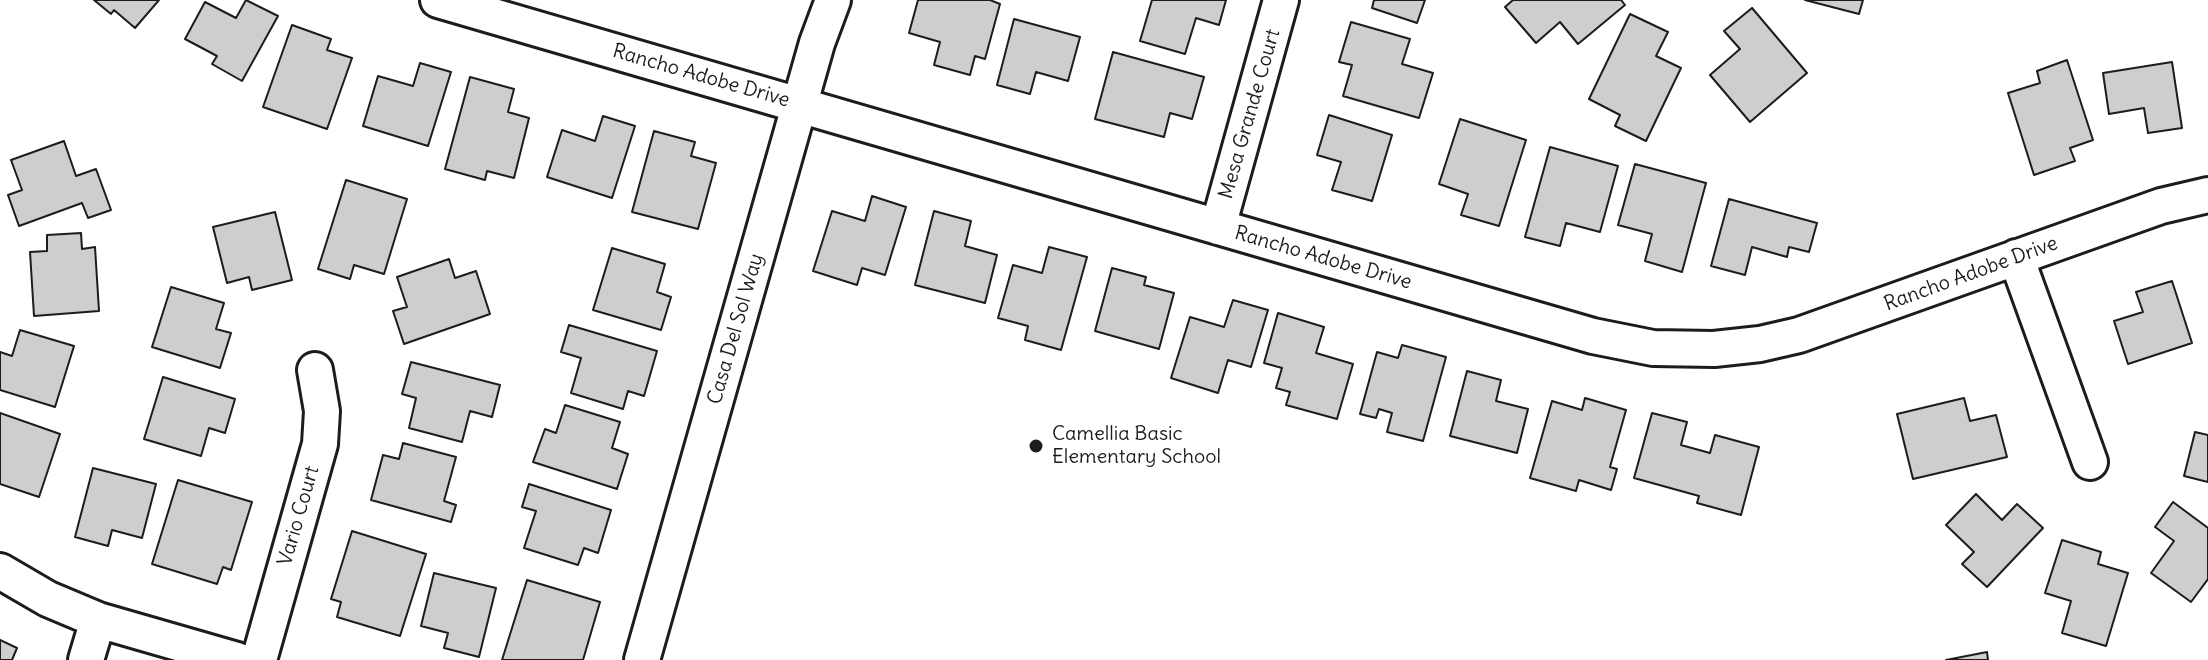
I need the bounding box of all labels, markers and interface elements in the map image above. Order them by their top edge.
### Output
street label: Mesa Grande Court [1214,26,1286,202]
street label: Rancho Adobe Drive [610,39,792,113]
street label: Rancho Adobe Drive [1232,221,1414,295]
street label: Rancho Adobe Drive [1881,231,2061,317]
street label: Casa Del Sol Way [703,251,769,407]
place label: Camellia Basic Elementary School [1052,422,1221,469]
marker: Camellia Basic Elementary School [1027,437,1045,455]
street label: Vario Court [273,463,325,569]

